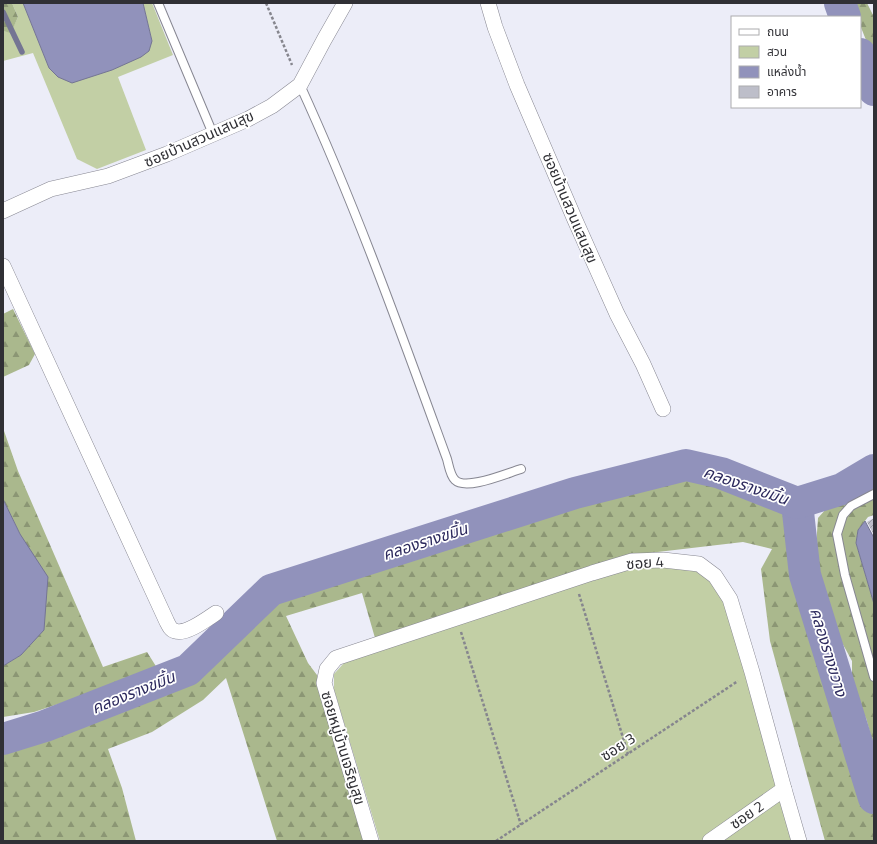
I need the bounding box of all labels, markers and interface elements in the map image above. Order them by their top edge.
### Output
legend [731,16,861,108]
text: ถนน [767,22,789,41]
text: สวน [767,42,787,61]
text: แหล่งน้ำ [767,62,806,81]
text: อาคาร [767,82,797,101]
street label: ซอยบ้านสวนแสนสุข [140,104,258,173]
street label: ซอยบ้านสวนแสนสุข [537,149,604,267]
water label: คลองรางขมิ้น [700,459,793,511]
water label: คลองรางขมิ้น [379,516,472,566]
street label: ซอย 4 [625,550,665,575]
water label: คลองรางขวาง [804,605,854,701]
water label: คลองรางขมิ้น [88,664,179,720]
street label: ซอยหมู่บ้านเจริญสุข [315,688,372,808]
street label: ซอย 3 [596,727,640,766]
street label: ซอย 2 [725,794,769,835]

